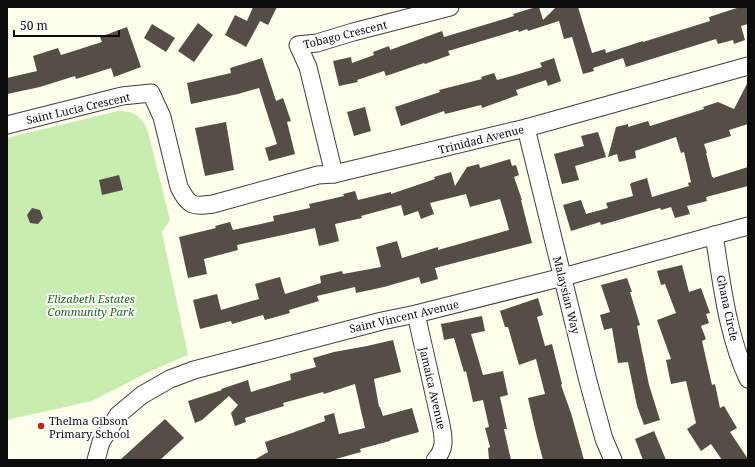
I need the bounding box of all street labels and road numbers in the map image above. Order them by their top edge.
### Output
street label: Tobago Crescent [302,16,388,52]
street label: Saint Lucia Crescent [24,89,132,127]
street label: Trinidad Avenue [437,121,526,157]
street label: Malaysian Way [550,255,584,336]
street label: Ghana Circle [714,274,742,343]
street label: Saint Vincent Avenue [348,296,460,336]
street label: Jamaica Avenue [416,344,450,431]

